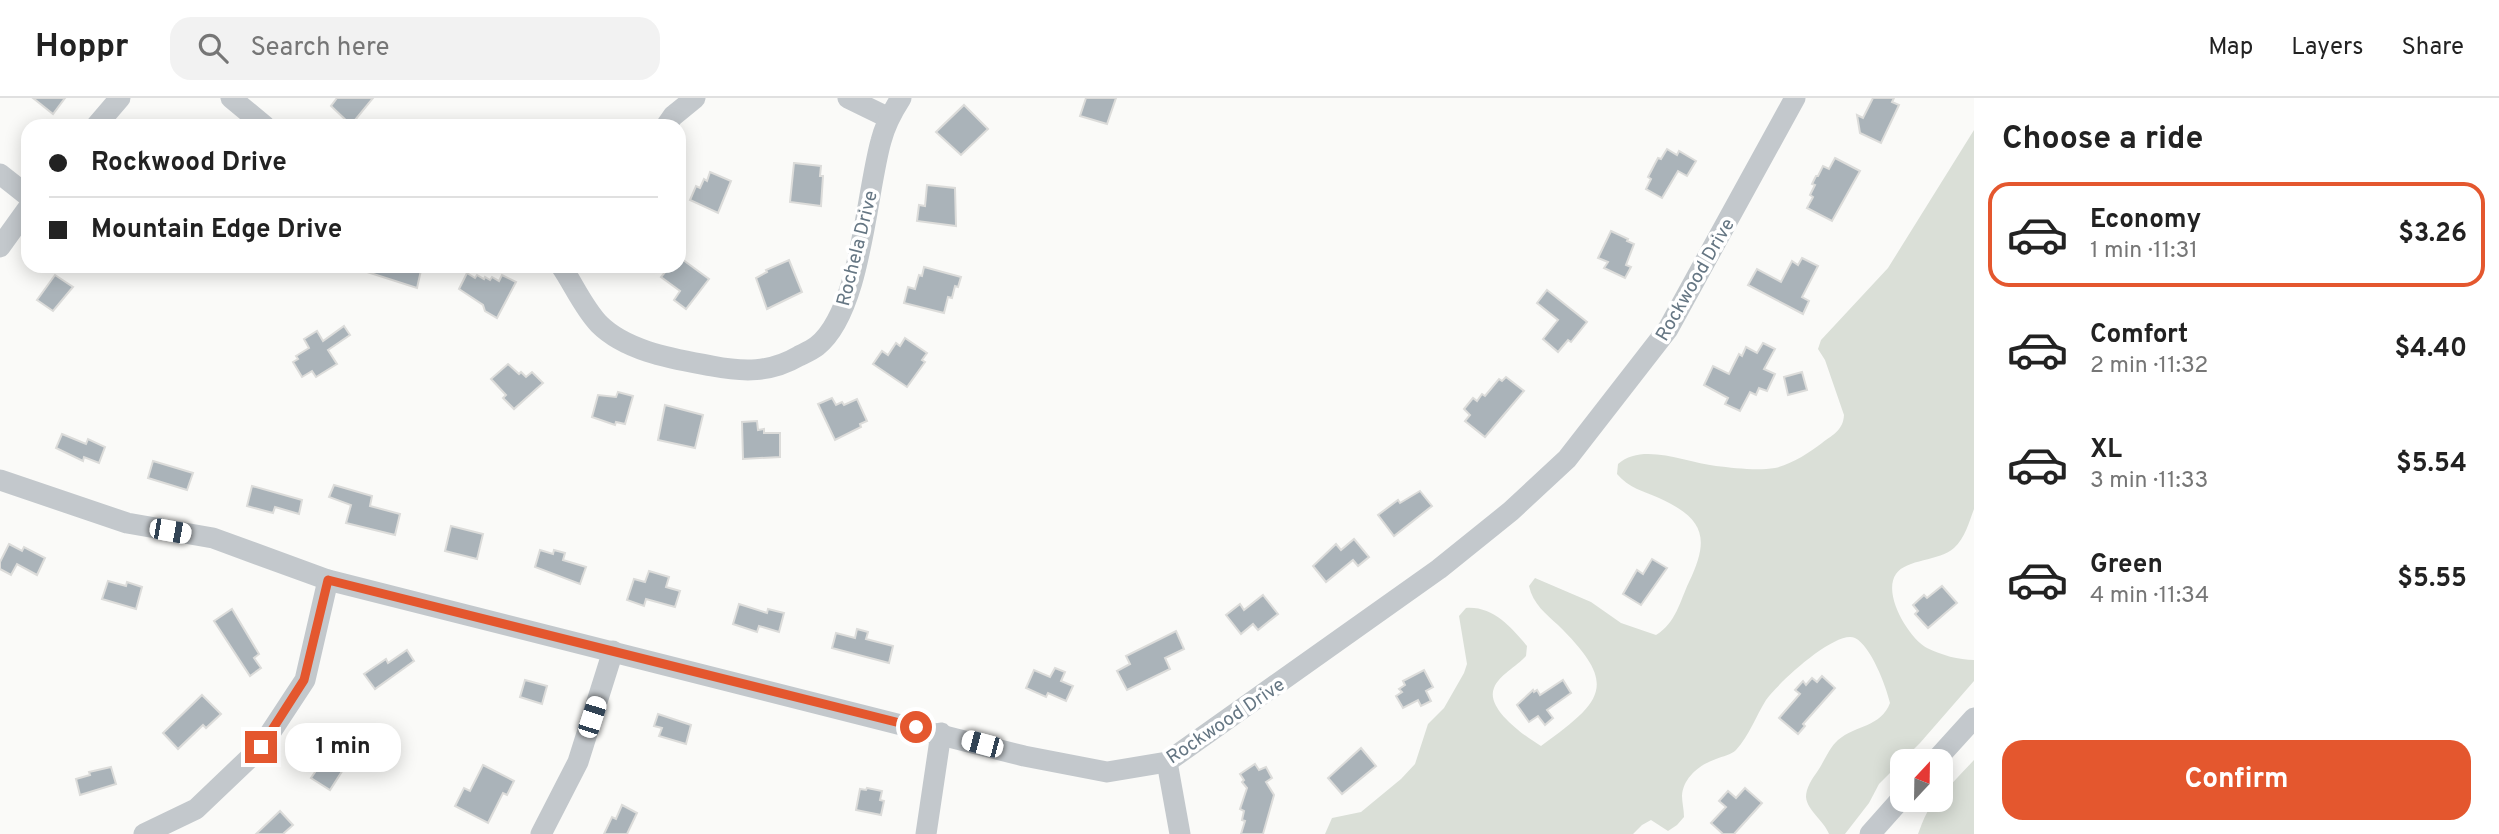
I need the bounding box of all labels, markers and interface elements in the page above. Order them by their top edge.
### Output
search box [170,17,660,80]
text: Hoppr [35,27,128,69]
icon: search [194,29,232,67]
text: Search here [250,32,389,65]
text: Map [2208,33,2253,63]
text: Layers [2291,33,2363,63]
text: Share [2401,33,2464,63]
text: Choose a ride [2002,120,2203,160]
text: Rockwood Drive [91,147,287,180]
street label: Rochela Drive [832,188,884,309]
icon: car [2006,203,2069,266]
text: Economy [2090,204,2201,237]
text: Mountain Edge Drive [91,214,342,247]
street label: Rockwood Drive [1651,214,1741,346]
text: $3.26 [2398,218,2467,251]
text: 1 min · 11:31 [2090,237,2198,266]
icon: car [2006,318,2069,381]
text: Comfort [2090,319,2188,352]
text: $4.40 [2395,333,2467,366]
text: 2 min · 11:32 [2090,352,2208,381]
icon: car [2006,433,2069,496]
text: XL [2090,434,2122,467]
text: $5.54 [2396,448,2467,481]
text: 3 min · 11:33 [2090,467,2208,496]
car [148,517,193,545]
icon: car [2006,548,2069,611]
text: Green [2090,549,2163,582]
text: $5.55 [2397,563,2467,596]
text: 4 min · 11:34 [2090,582,2209,611]
street label: Rockwood Drive [1162,673,1290,770]
car [576,694,609,740]
route start [900,711,932,743]
callout: 1 min [286,722,401,772]
car [959,728,1006,760]
route end [245,731,277,763]
text: 1 min [315,733,371,762]
button: Confirm [2002,740,2471,820]
north arrow [1890,749,1953,812]
map controls [1890,749,1953,812]

